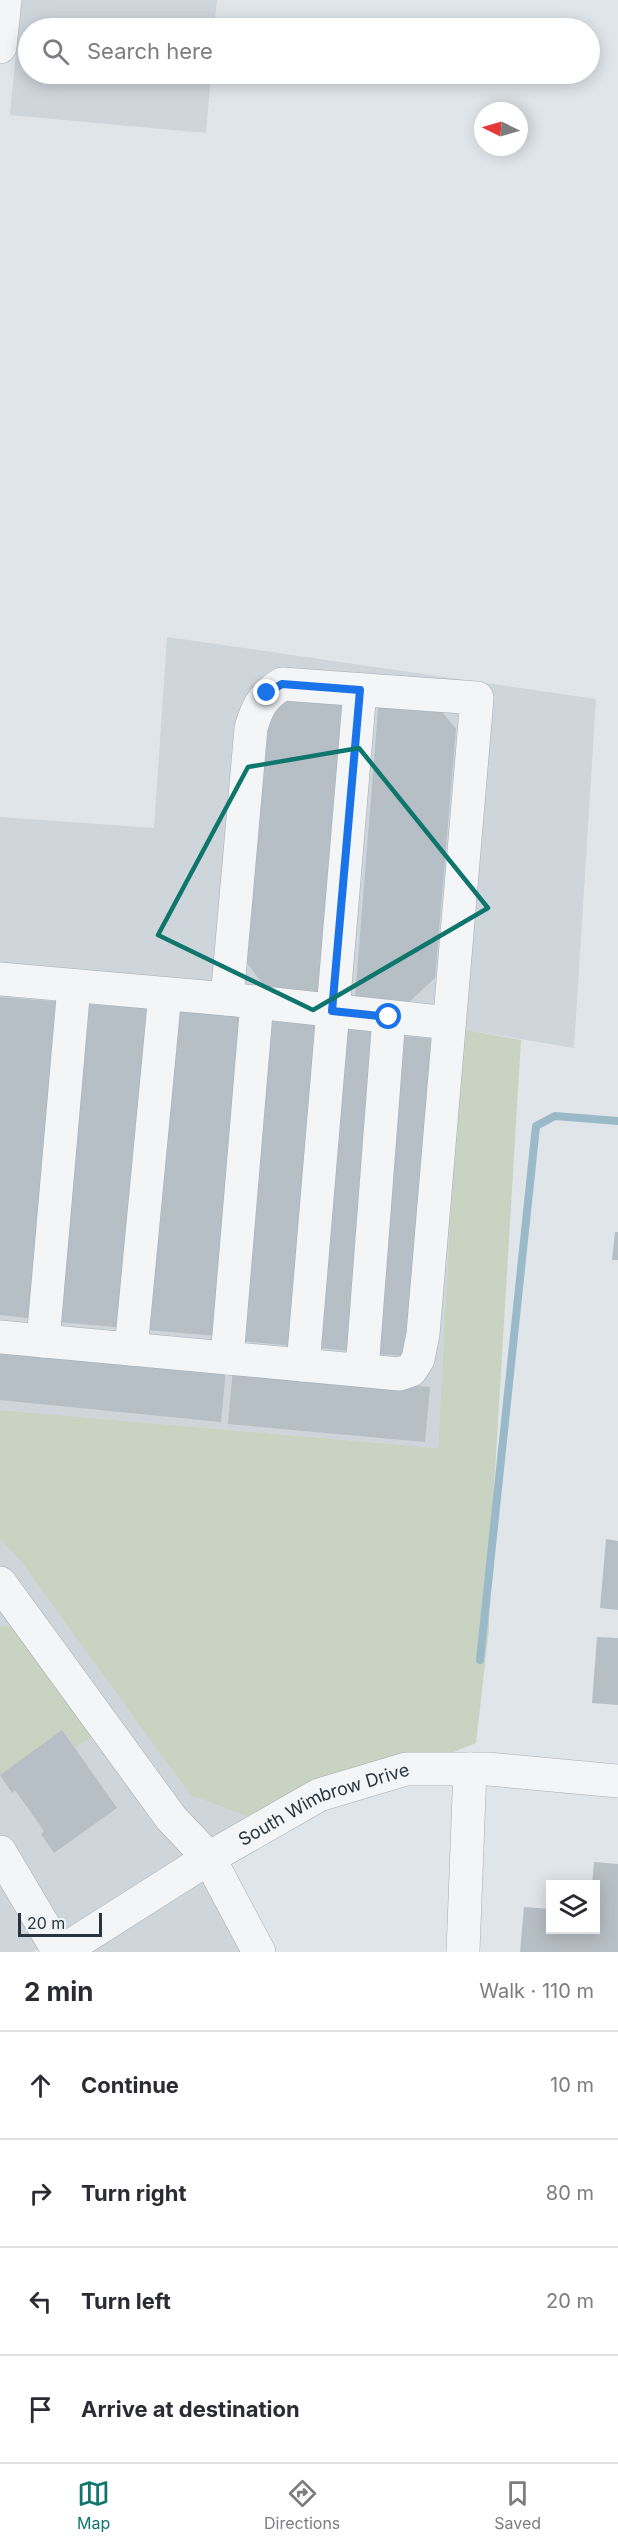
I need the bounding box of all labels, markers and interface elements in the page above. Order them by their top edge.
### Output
search box [18,18,600,84]
icon: search [39,35,72,68]
text: Search here [87,38,213,64]
north arrow [474,102,528,156]
route end [253,679,279,705]
route start [375,1003,401,1029]
street label: South Wimbrow Drive [234,1758,411,1850]
map controls [546,1880,600,1934]
button: layers [546,1880,600,1934]
scale bar [18,1910,102,1938]
text: 20 m [27,1913,65,1933]
text: 2 min [24,1976,94,2007]
text: Walk · 110 m [479,1979,594,2003]
icon: ahead [24,2069,57,2102]
text: Continue [81,2072,179,2098]
text: 10 m [550,2073,594,2097]
icon: right [24,2177,57,2210]
text: Turn right [81,2180,187,2206]
text: 80 m [546,2181,594,2205]
icon: left [24,2285,57,2318]
text: Turn left [81,2288,171,2314]
text: 20 m [546,2289,594,2313]
icon: arrive [24,2393,57,2426]
text: Arrive at destination [81,2396,300,2422]
tab: Map [77,2477,110,2533]
tab: Directions [264,2477,340,2533]
tab: Saved [494,2477,541,2533]

